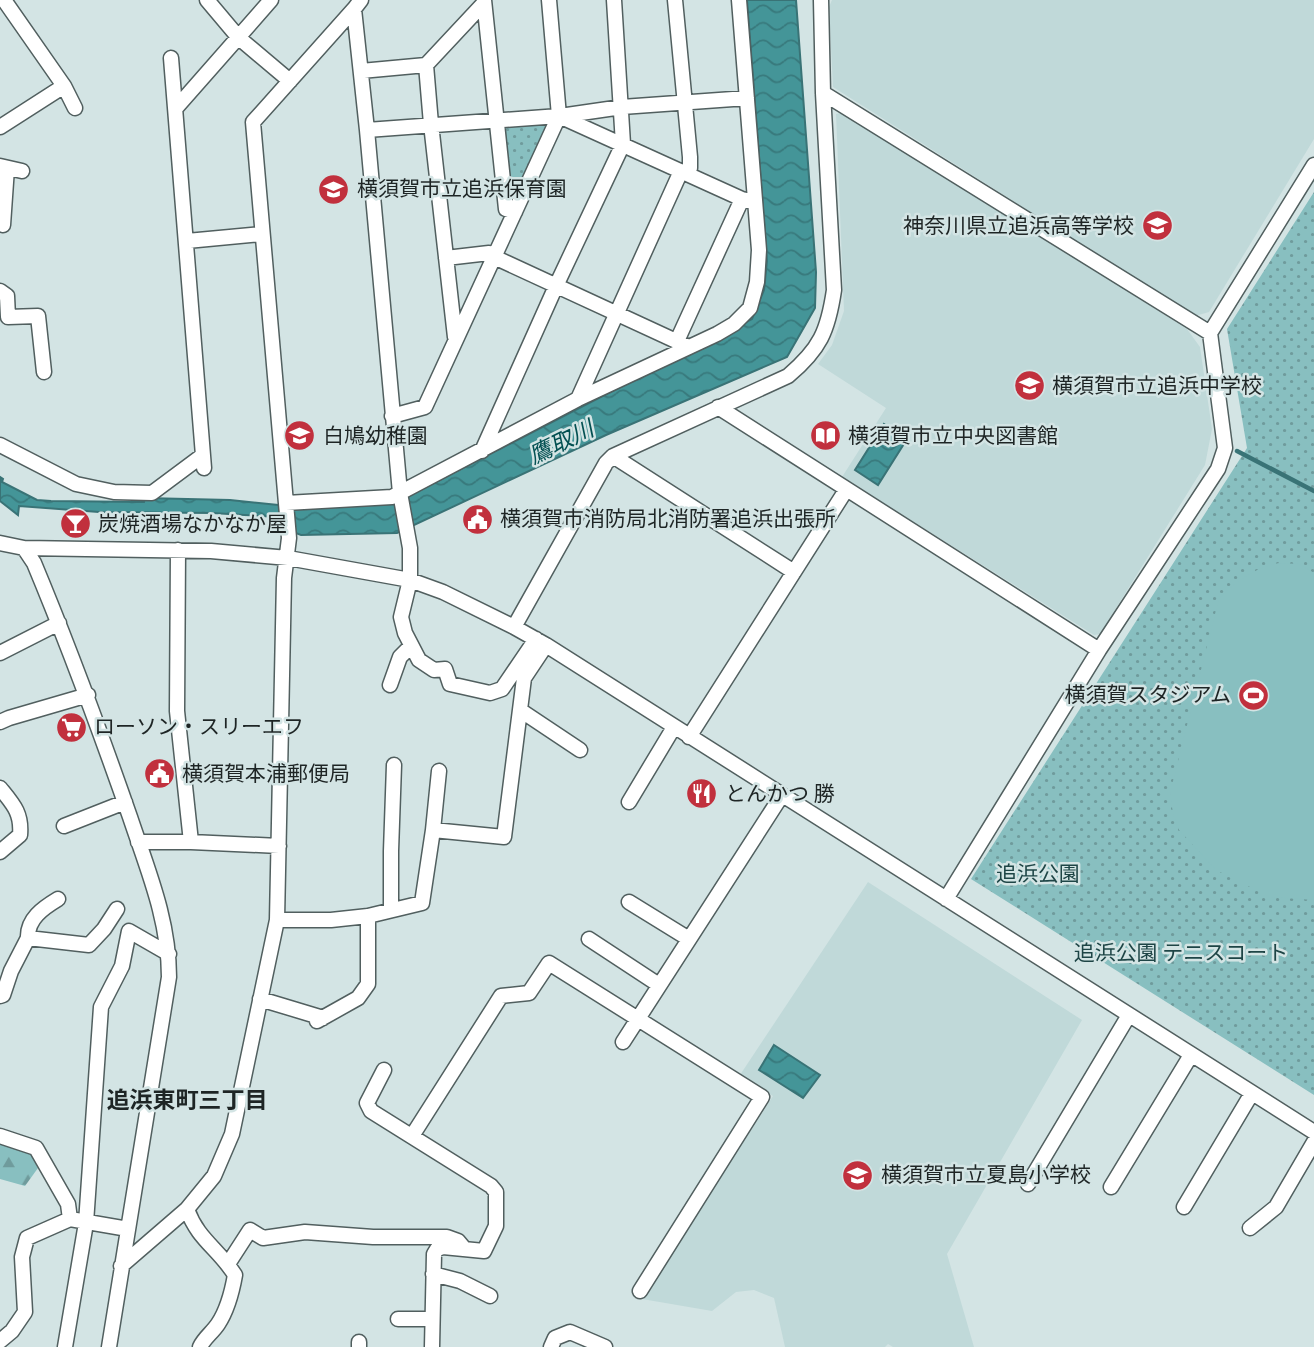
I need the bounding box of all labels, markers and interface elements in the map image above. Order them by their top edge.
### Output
school or university icon: 横須賀市立追浜保育園 [317,172,351,206]
place label: 横須賀市立追浜保育園 [357,175,567,202]
school or university icon: 神奈川県立追浜高等学校 [1140,209,1174,243]
place label: 神奈川県立追浜高等学校 [903,212,1134,239]
school or university icon: 横須賀市立追浜中学校 [1012,369,1046,403]
place label: 横須賀市立追浜中学校 [1052,372,1262,399]
water label: 鷹取川 [523,412,601,470]
school or university icon: 白鳩幼稚園 [283,419,317,453]
library icon: 横須賀市立中央図書館 [808,419,842,453]
place label: 白鳩幼稚園 [323,422,428,449]
place label: 横須賀市立中央図書館 [848,422,1058,449]
public building icon: 横須賀市消防局北消防署追浜出張所 [460,502,494,536]
place label: 横須賀市消防局北消防署追浜出張所 [500,505,836,532]
bar icon: 炭焼酒場なかなか屋 [58,507,92,541]
place label: 炭焼酒場なかなか屋 [98,510,287,537]
sports icon: 横須賀スタジアム [1237,678,1271,712]
place label: 横須賀スタジアム [1064,681,1231,708]
supermarket icon: ローソン・スリーエフ [54,710,88,744]
place label: ローソン・スリーエフ [94,713,304,740]
public building icon: 横須賀本浦郵便局 [142,757,176,791]
place label: 横須賀本浦郵便局 [182,760,350,787]
restaurant icon: とんかつ 勝 [685,777,719,811]
place label: とんかつ 勝 [725,780,834,807]
park label: 追浜公園 [996,860,1080,887]
park label: 追浜公園 テニスコート [1074,939,1288,966]
district label: 追浜東町三丁目 [107,1085,268,1114]
school or university icon: 横須賀市立夏島小学校 [841,1158,875,1192]
place label: 横須賀市立夏島小学校 [881,1161,1091,1188]

